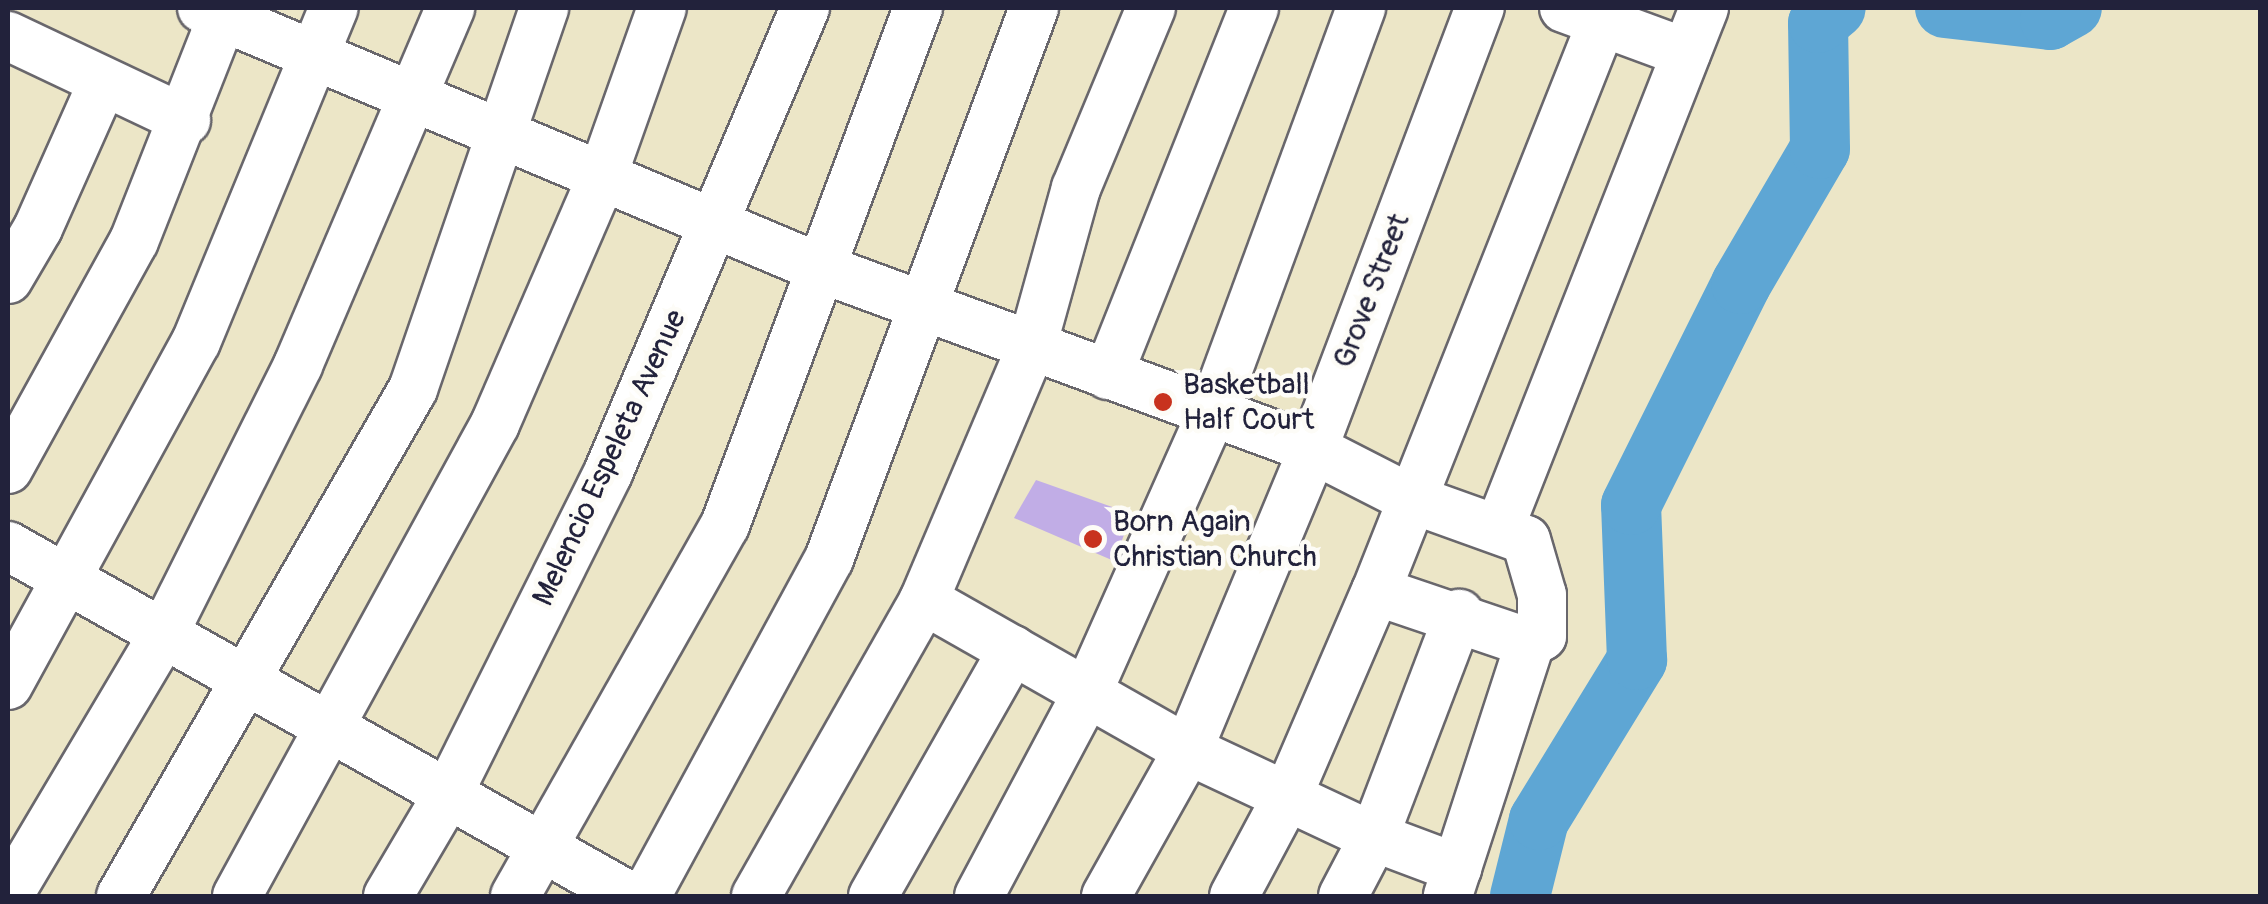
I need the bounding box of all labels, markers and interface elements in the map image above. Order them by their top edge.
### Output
street label: Grove Street [1326,209,1418,373]
street label: Melencio Espeleta Avenue [526,304,694,612]
place label: Basketball Half Court [1183,367,1314,438]
marker: Basketball Half Court [1152,391,1174,413]
place label: Born Again Christian Church [1113,504,1317,574]
marker: Born Again Christian Church [1082,528,1104,550]

